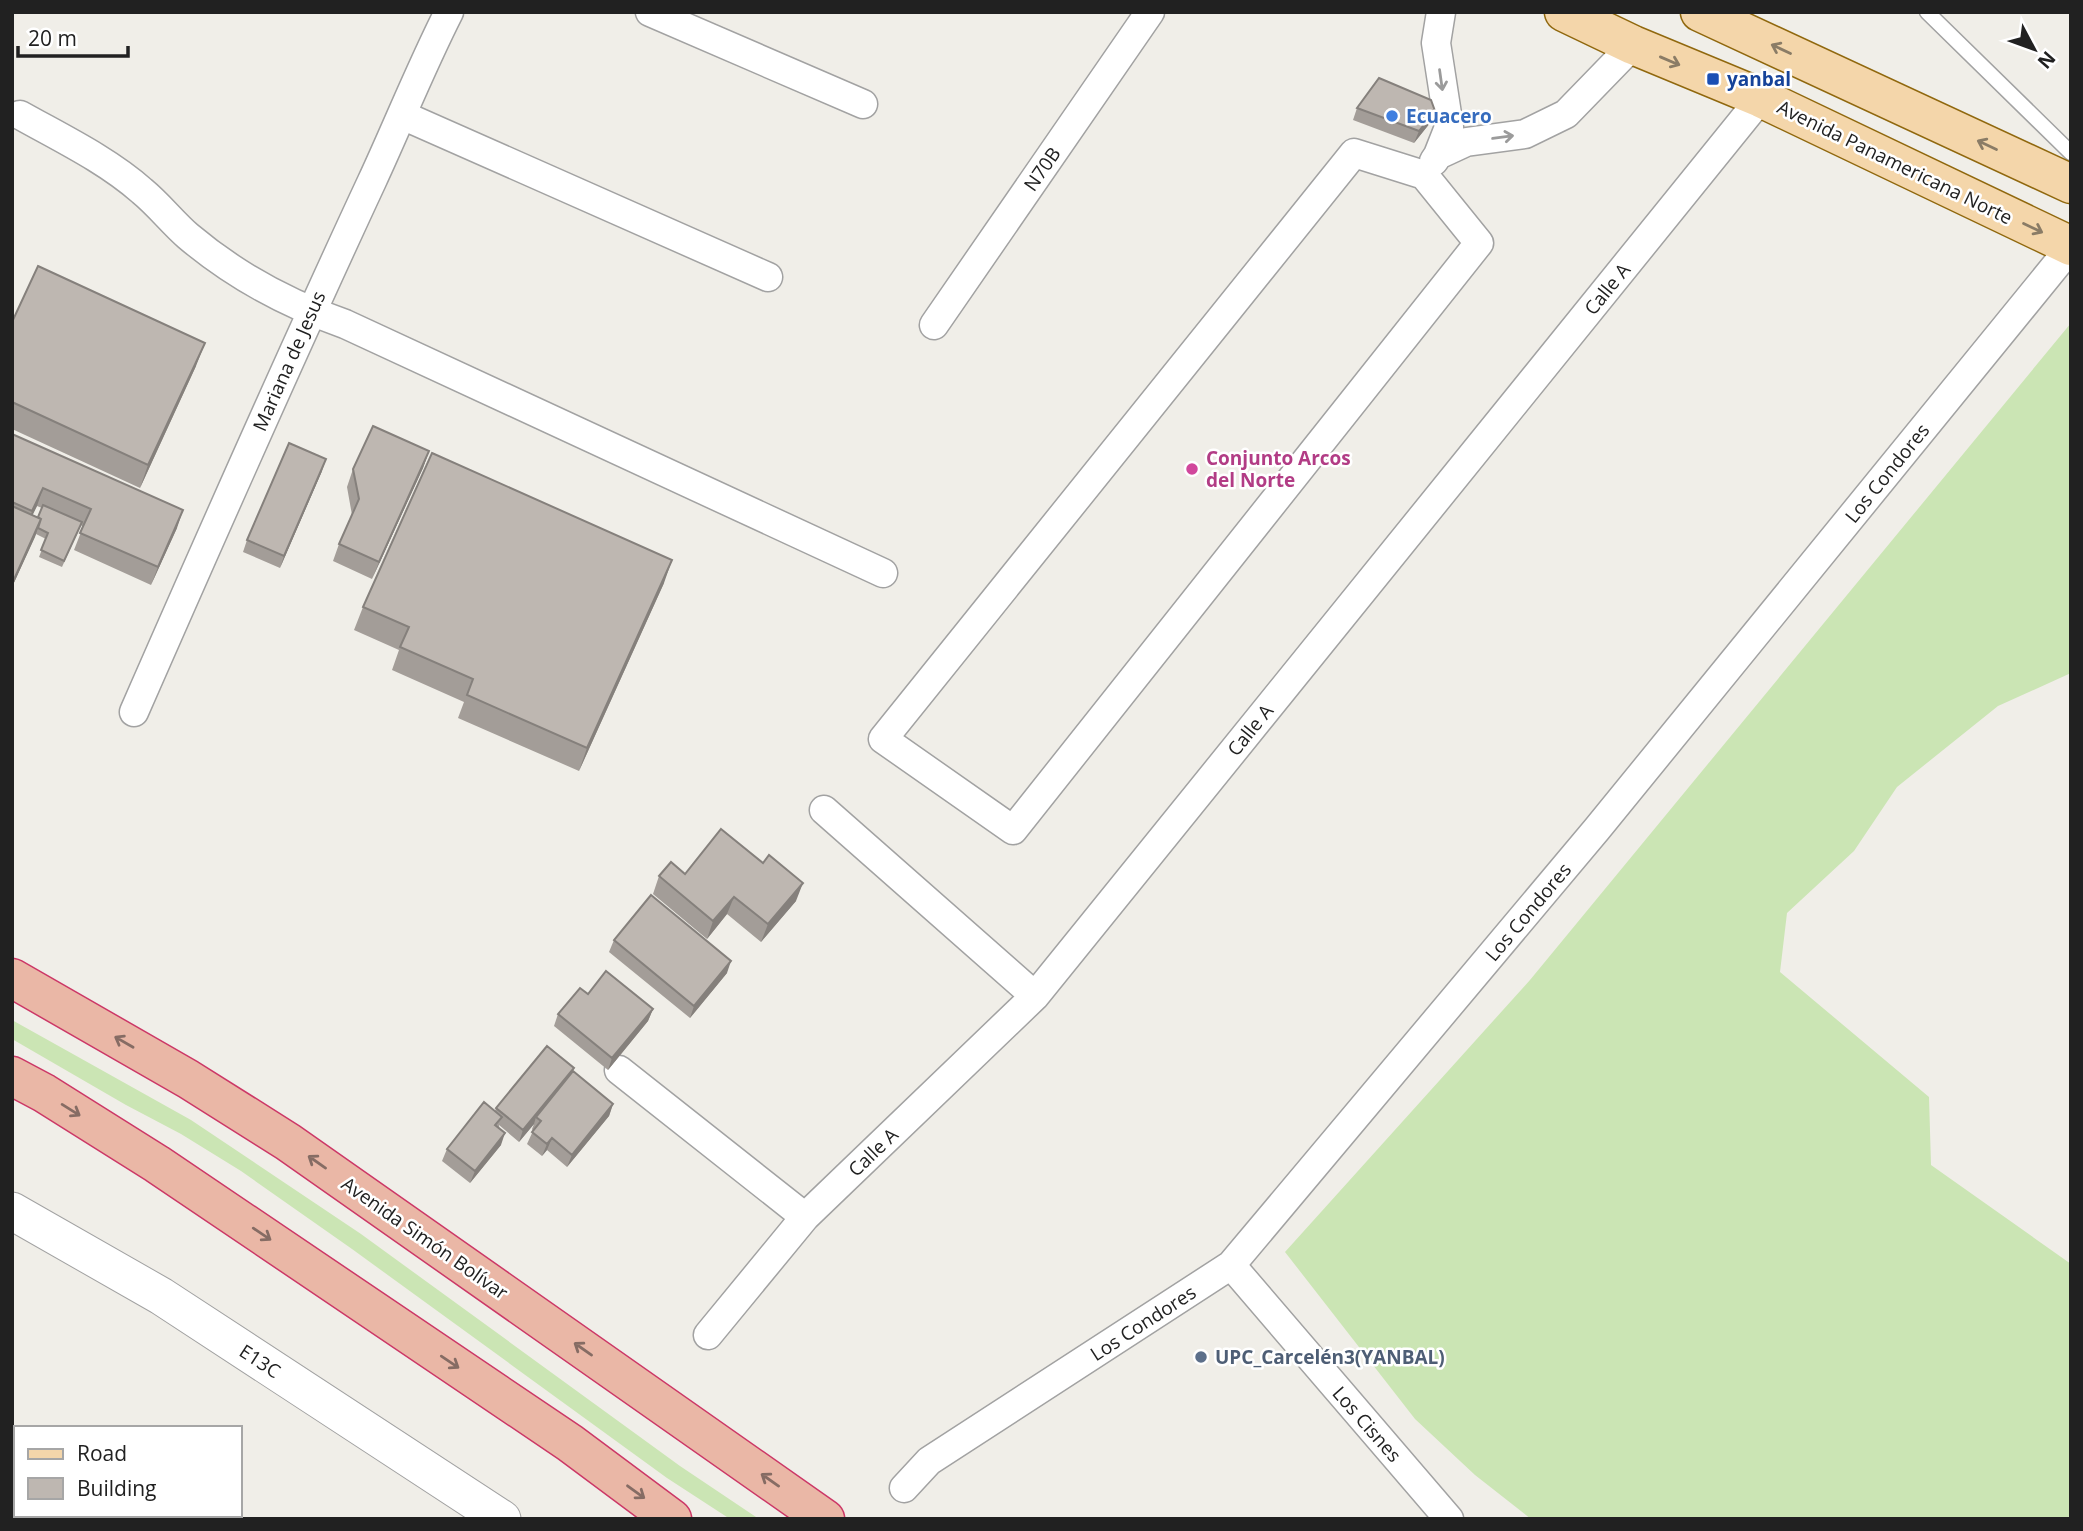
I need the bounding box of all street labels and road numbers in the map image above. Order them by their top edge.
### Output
street label: Avenida Panamericana Norte [1773,94,2017,230]
street label: N70B [1017,142,1067,196]
street label: Calle A [1578,258,1636,320]
street label: Mariana de Jesus [246,287,332,435]
street label: Los Condores [1839,418,1935,528]
street label: Calle A [1221,699,1279,761]
street label: Los Condores [1479,857,1577,967]
street label: Calle A [842,1122,904,1182]
street label: Avenida Simón Bolívar [337,1171,514,1305]
street label: Los Condores [1085,1279,1201,1367]
street label: E13C [234,1338,286,1384]
street label: Los Cisnes [1327,1381,1407,1467]

